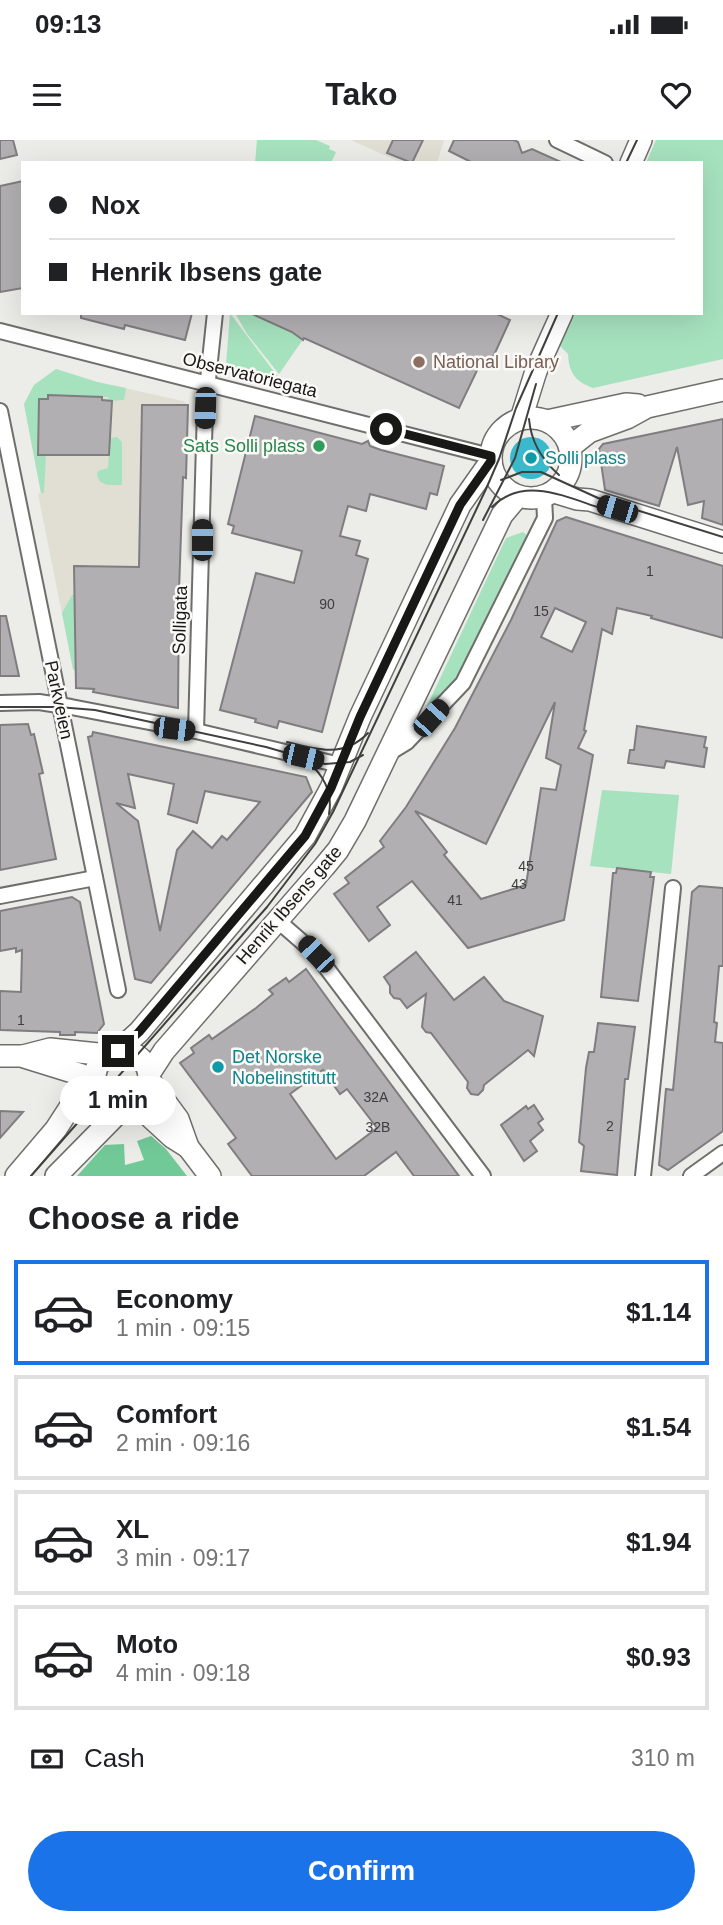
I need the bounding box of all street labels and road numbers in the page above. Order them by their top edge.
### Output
street label: Observatoriegata [181,349,320,402]
street label: Solligata [169,584,191,655]
street label: Parkveien [41,659,77,741]
street label: Henrik Ibsens gate [232,842,346,968]

